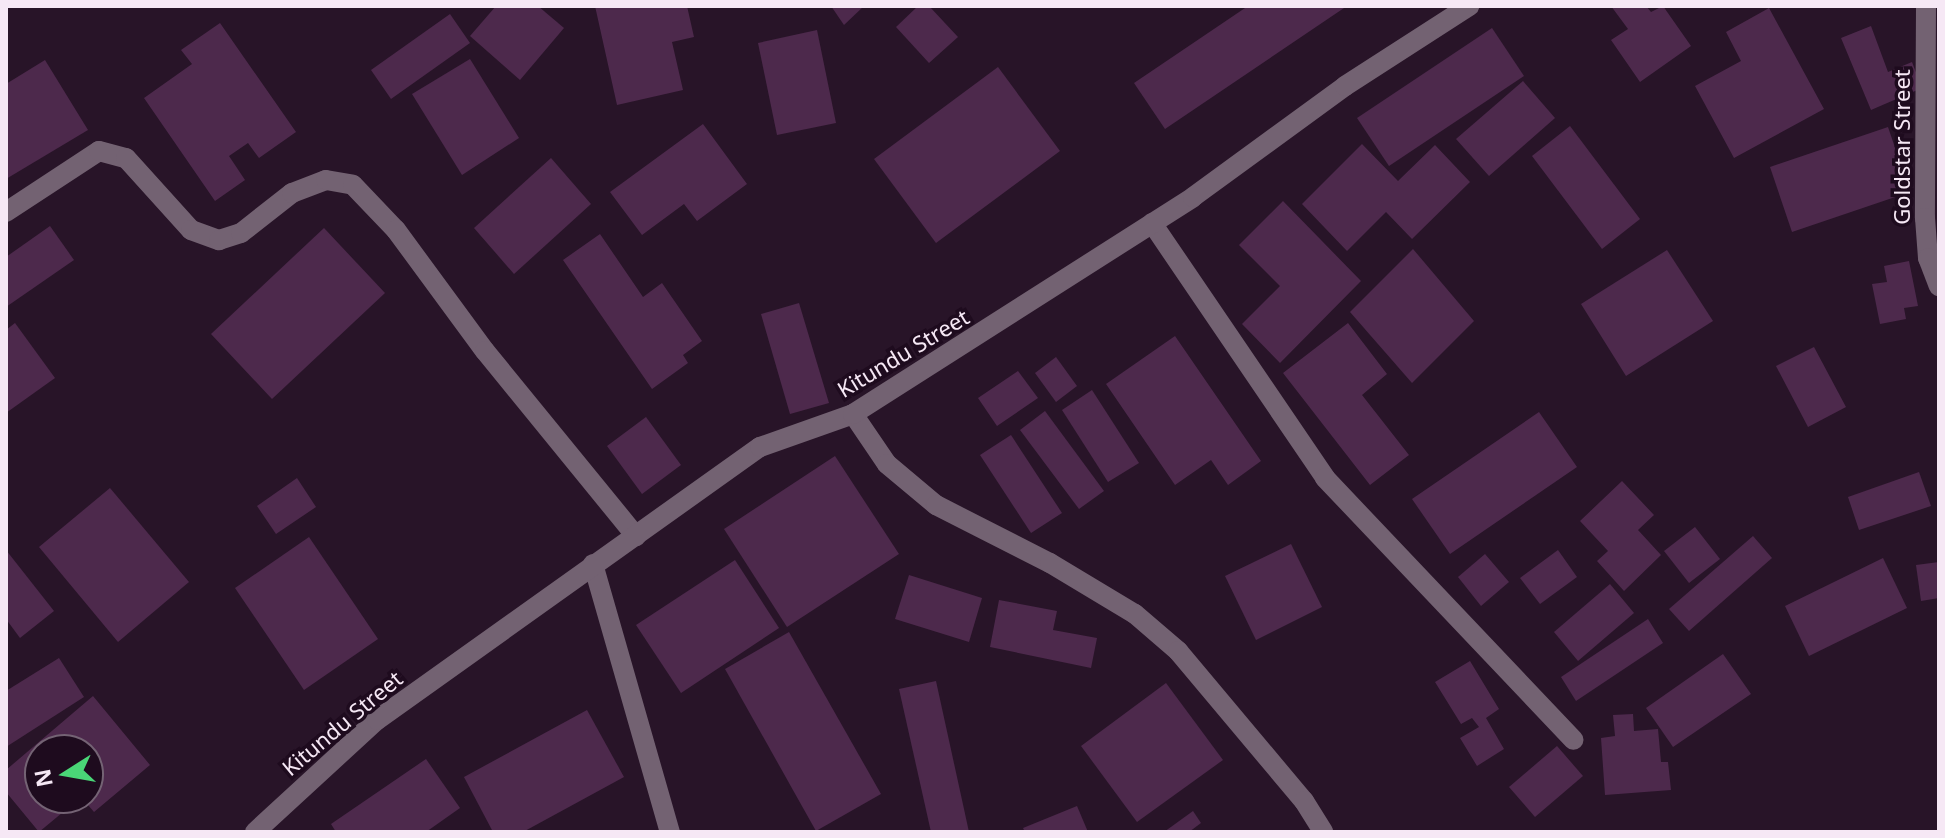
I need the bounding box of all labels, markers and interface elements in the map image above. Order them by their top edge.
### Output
street label: Goldstar Street [1889,69,1915,225]
street label: Kitundu Street [832,303,974,403]
street label: Kitundu Street [277,665,407,781]
north arrow [24,734,104,814]
text: N [26,767,59,790]

